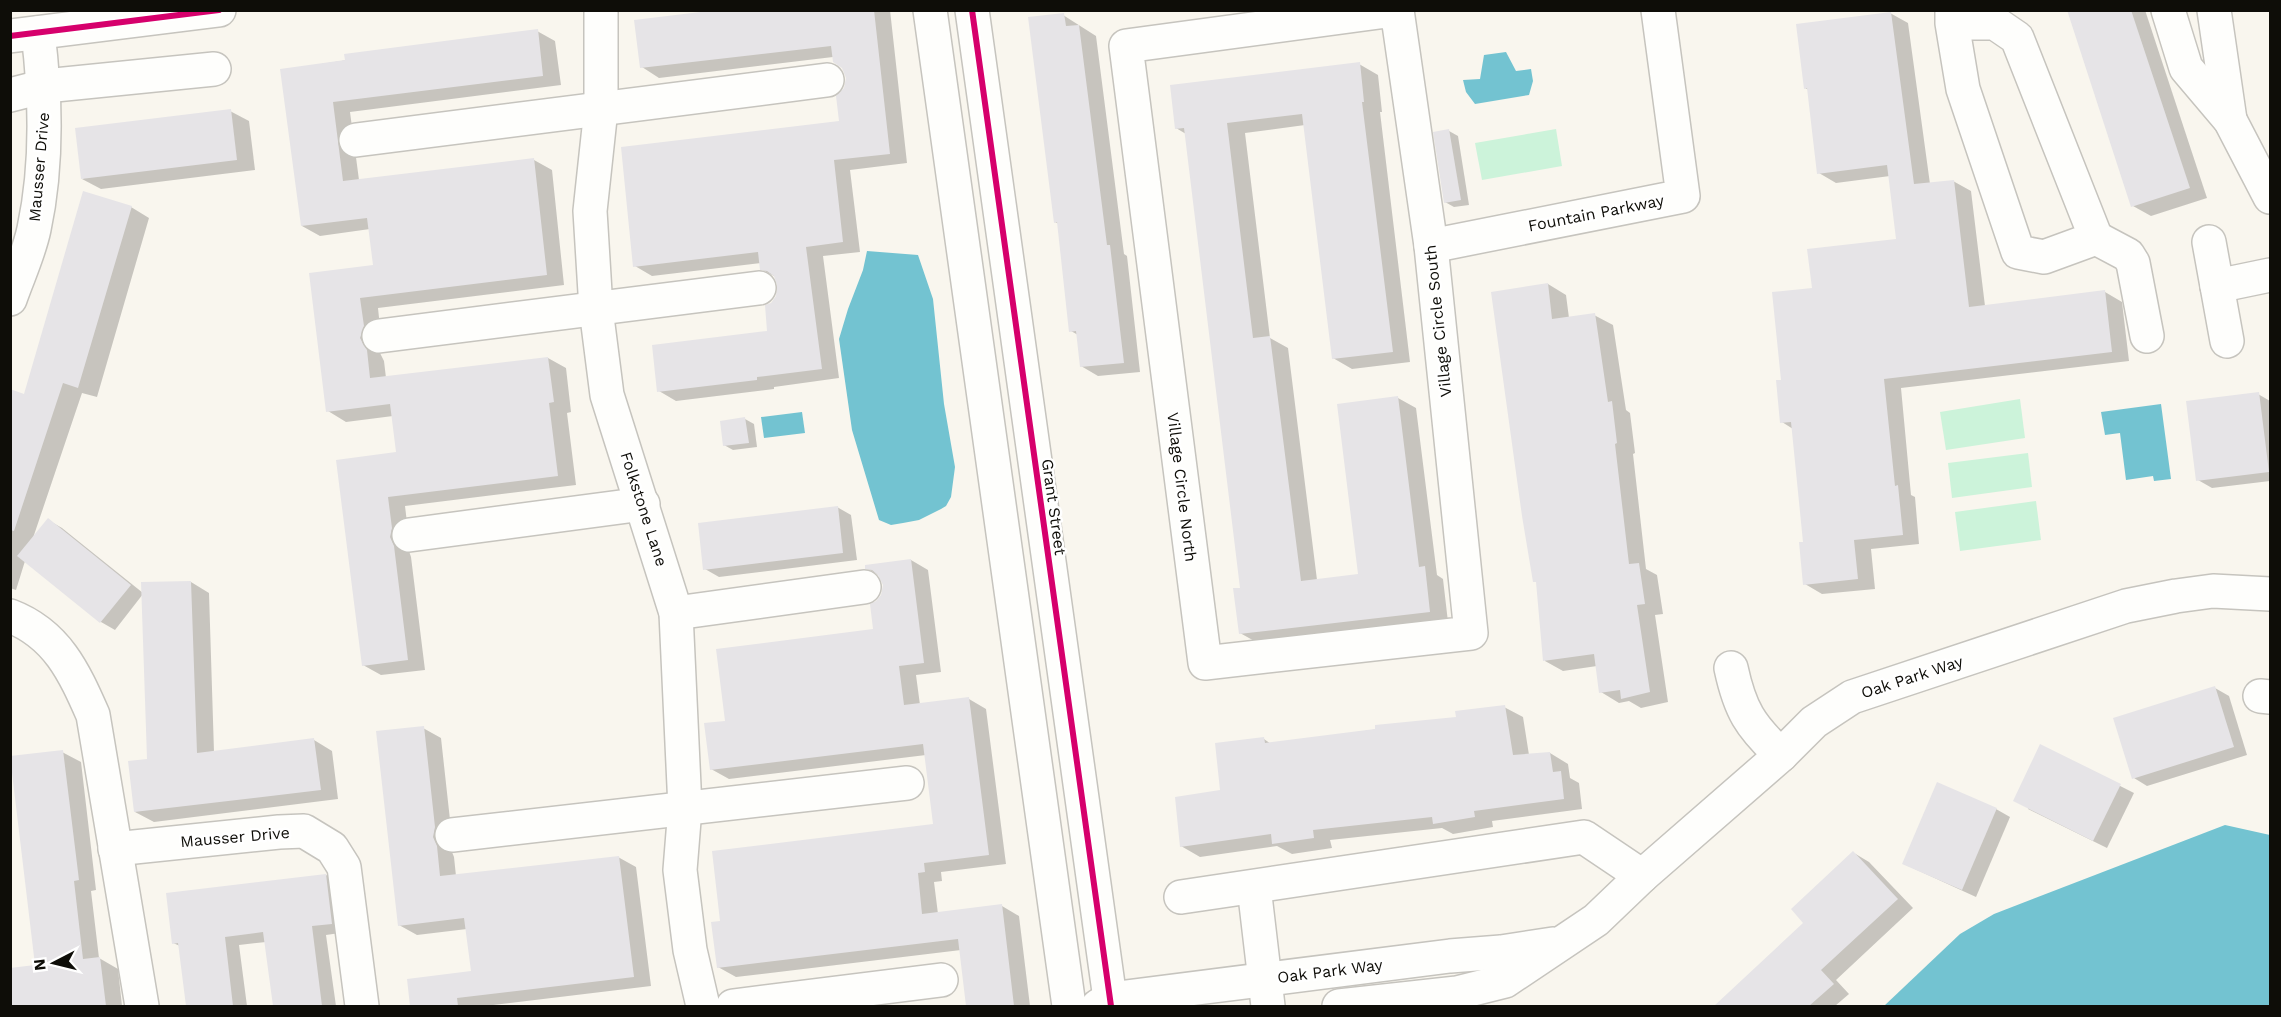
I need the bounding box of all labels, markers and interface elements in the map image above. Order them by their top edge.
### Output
street label: Mausser Drive [25,111,53,223]
street label: Fountain Parkway [1526,190,1666,235]
street label: Village Circle South [1421,244,1455,398]
street label: Village Circle North [1163,411,1201,563]
street label: Folkstone Lane [617,449,671,569]
street label: Grant Street [1038,458,1070,557]
street label: Oak Park Way [1859,651,1966,702]
street label: Mausser Drive [179,823,291,851]
north arrow [24,933,84,993]
street label: Oak Park Way [1276,955,1384,987]
text: N [29,958,50,972]

